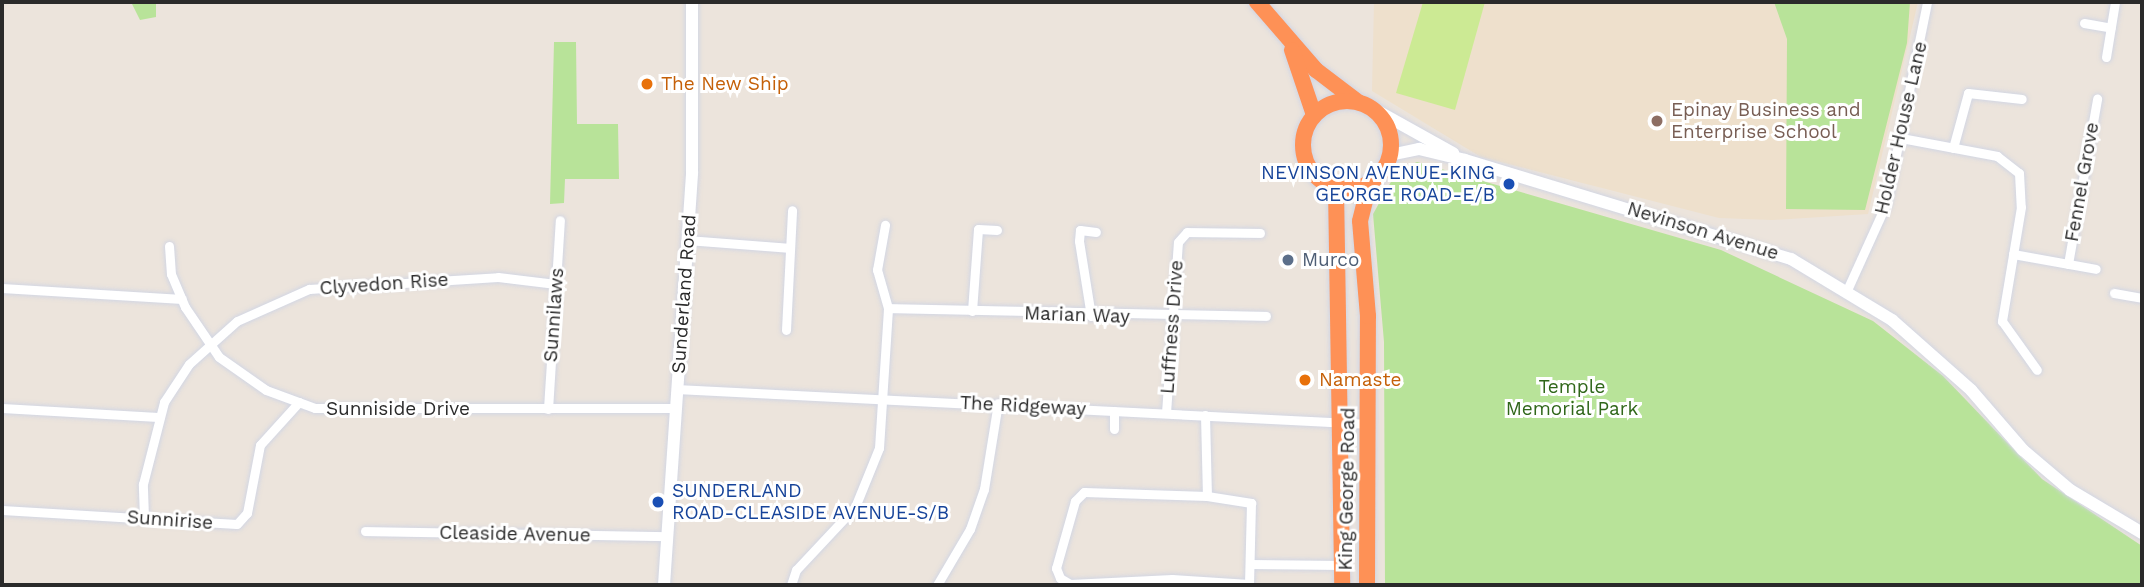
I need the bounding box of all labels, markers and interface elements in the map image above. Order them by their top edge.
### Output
street label: Holder House Lane [1870,39,1932,217]
place label: The New Ship [661,73,789,95]
marker: The New Ship [639,76,655,92]
place label: Epinay Business and Enterprise School [1671,99,1861,143]
marker: Epinay Business and Enterprise School [1649,113,1665,129]
street label: Fennel Grove [2060,120,2104,244]
place label: NEVINSON AVENUE-KING GEORGE ROAD-E/B [1260,162,1495,206]
marker: NEVINSON AVENUE-KING GEORGE ROAD-E/B [1501,176,1517,192]
street label: Nevinson Avenue [1624,197,1782,265]
street label: Sunderland Road [667,214,701,374]
place label: Murco [1302,249,1359,271]
marker: Murco [1280,252,1296,268]
street label: Luffness Drive [1156,259,1188,395]
street label: Sunnilaws [539,267,569,363]
street label: Clyvedon Rise [319,268,449,300]
street label: Marian Way [1024,302,1130,328]
place label: Namaste [1319,369,1401,391]
marker: Namaste [1297,372,1313,388]
park label: Temple Memorial Park [1505,376,1639,420]
street label: The Ridgeway [959,391,1087,421]
street label: Sunniside Drive [326,398,470,420]
street label: King George Road [1334,407,1360,571]
place label: SUNDERLAND ROAD-CLEASIDE AVENUE-S/B [672,480,950,524]
marker: SUNDERLAND ROAD-CLEASIDE AVENUE-S/B [650,494,666,510]
street label: Sunnirise [126,506,214,534]
street label: Cleaside Avenue [439,521,591,547]

